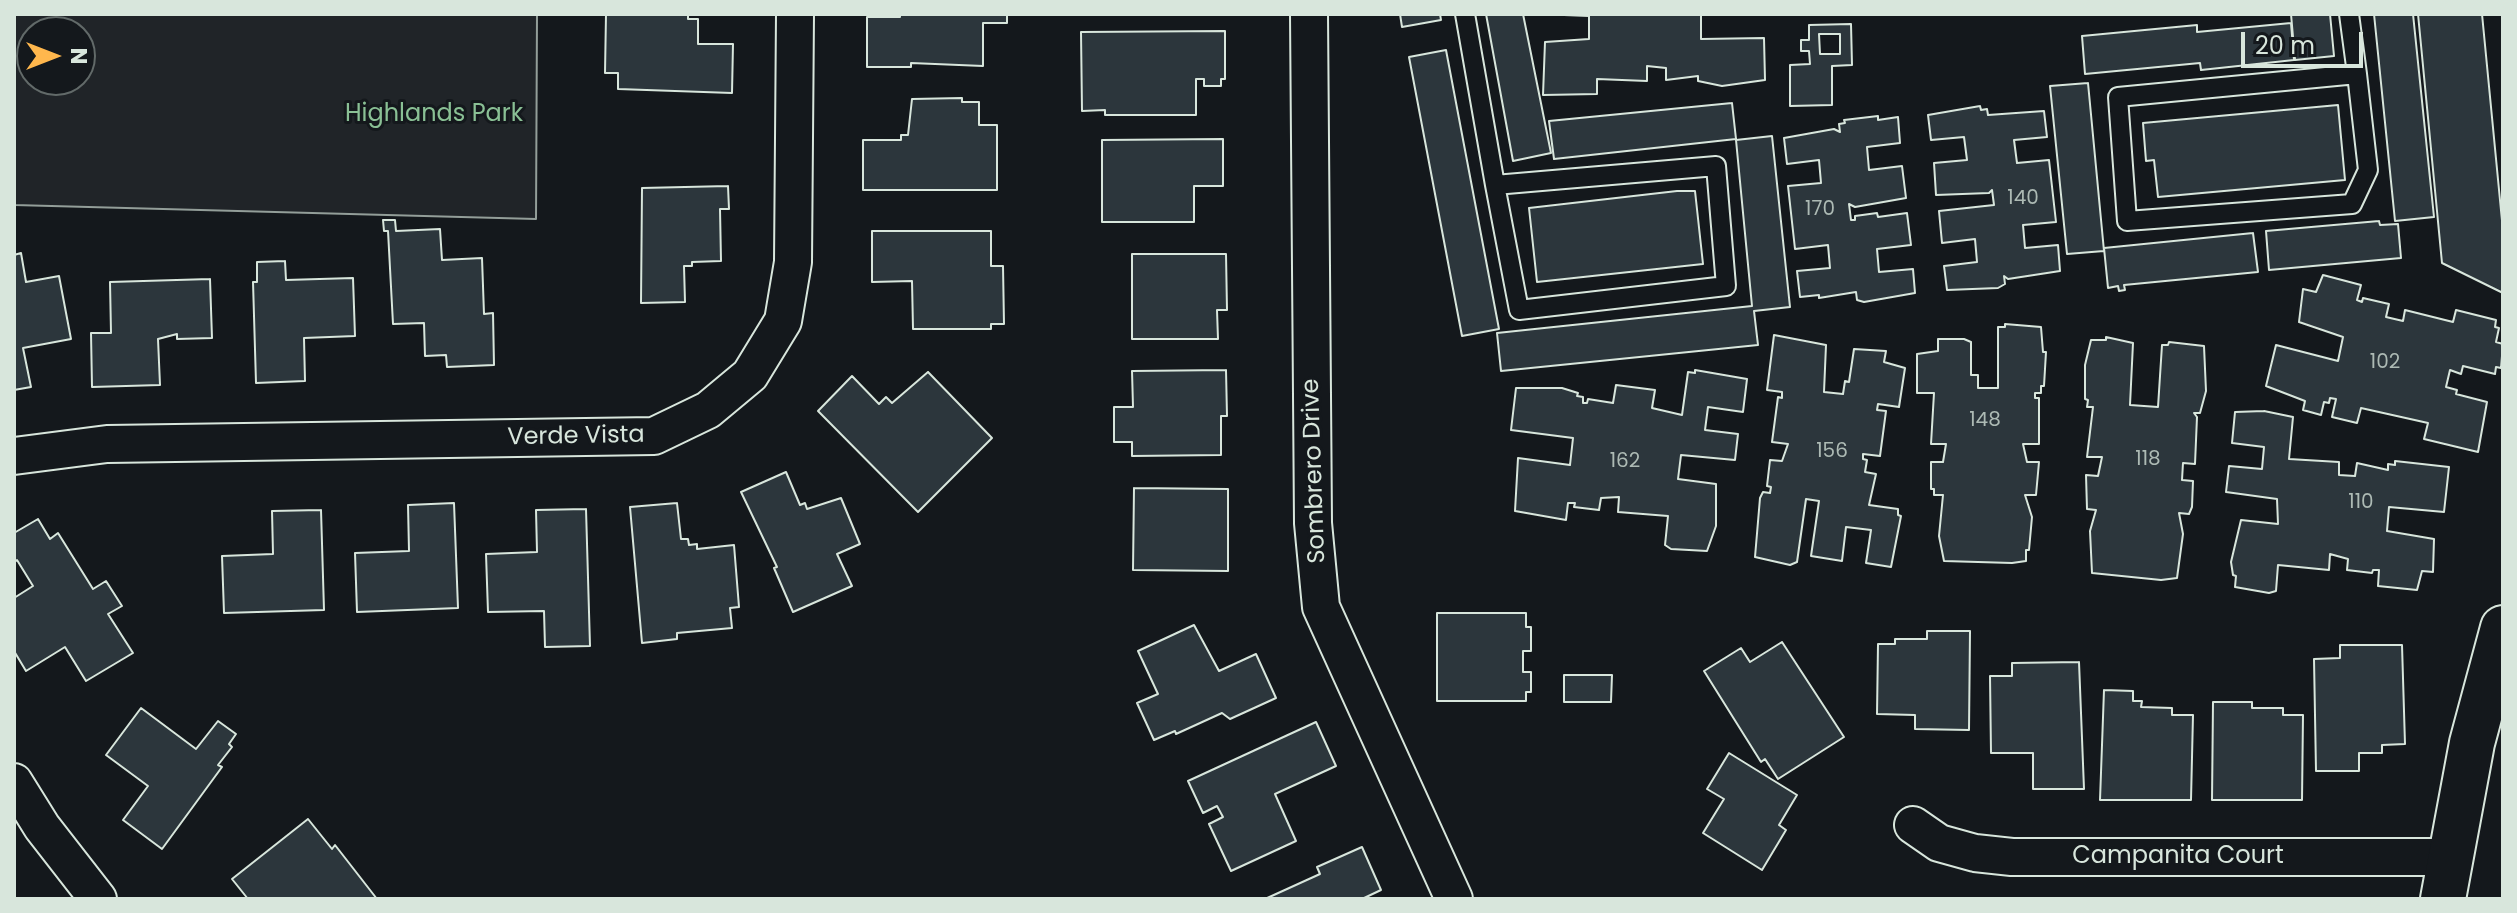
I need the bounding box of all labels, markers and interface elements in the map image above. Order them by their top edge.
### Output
north arrow [16,16,96,96]
scale bar [2245,16,2367,66]
text: 20 m [2255,29,2315,62]
text: N [63,48,94,64]
park label: Highlands Park [345,101,523,129]
house number: 140 [2007,187,2039,211]
house number: 170 [1805,198,1835,222]
house number: 102 [2370,351,2400,375]
street label: Sombrero Drive [1297,378,1333,564]
house number: 148 [1969,409,2001,433]
street label: Verde Vista [507,421,645,453]
house number: 156 [1816,440,1848,464]
house number: 118 [2135,448,2161,472]
house number: 162 [1610,450,1640,474]
house number: 110 [2348,491,2374,515]
street label: Campanita Court [2072,843,2284,871]

